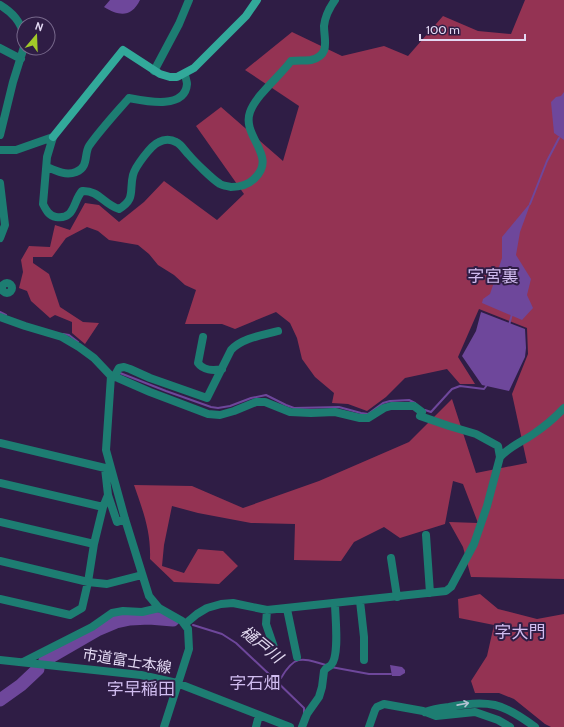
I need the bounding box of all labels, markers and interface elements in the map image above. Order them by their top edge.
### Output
north arrow [16,16,56,56]
scale bar [420,16,525,42]
text: N [33,19,45,34]
text: 100 m [426,22,460,37]
district label: 字宮裏 [468,266,519,286]
water label: 樋戸川 [237,622,288,668]
district label: 字大門 [495,622,546,642]
street label: 市道富士本線 [81,645,173,677]
district label: 字石畑 [230,673,281,693]
district label: 字早稲田 [107,679,175,699]
one-way arrow [456,699,469,707]

